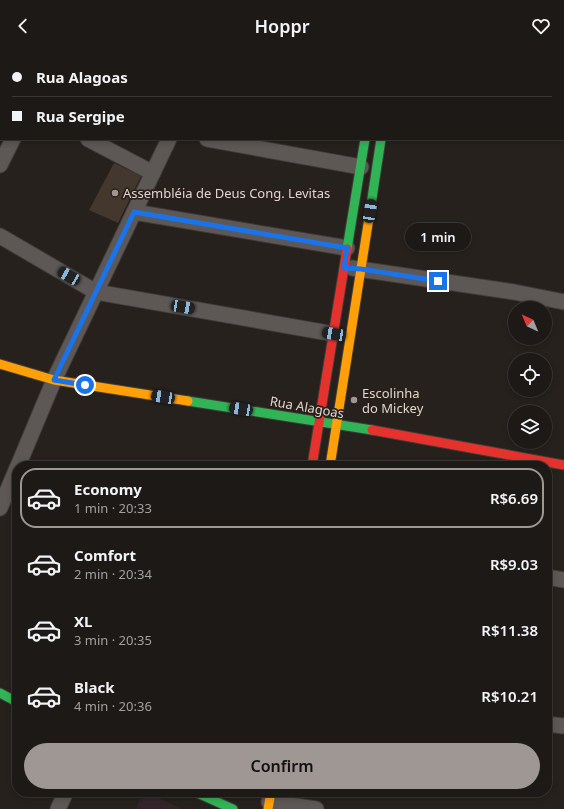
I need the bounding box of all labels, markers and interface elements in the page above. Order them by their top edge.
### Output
text: Hoppr [254,14,310,38]
icon: back [12,15,34,37]
icon: heart [530,15,552,37]
text: Rua Alagoas [36,67,128,87]
text: Rua Sergipe [36,106,125,126]
place label: Assembléia de Deus Cong. Levitas [123,184,330,202]
marker: Assembléia de Deus Cong. Levitas [110,188,120,198]
car [362,198,378,224]
callout: 1 min [405,223,471,251]
text: 1 min [420,228,456,246]
car [56,265,82,287]
route end [429,272,447,290]
car [170,299,196,315]
north arrow [508,301,552,345]
map controls [508,301,552,449]
car [321,326,347,342]
button: locate [508,353,552,397]
route start [76,376,94,394]
place label: Escolinha do Mickey [362,384,424,417]
car [150,389,176,405]
street label: Rua Alagoas [268,392,346,422]
marker: Escolinha do Mickey [349,395,359,405]
car [228,401,254,417]
button: layers [508,405,552,449]
text: Economy [74,479,142,499]
icon: car [26,480,62,516]
text: R$6.69 [490,488,538,508]
text: 1 min · 20:33 [74,499,152,517]
text: Comfort [74,545,136,565]
icon: car [26,546,62,582]
text: R$9.03 [490,554,538,574]
text: 2 min · 20:34 [74,565,152,583]
text: XL [74,611,92,631]
icon: car [26,612,62,648]
text: R$11.38 [481,620,538,640]
text: 3 min · 20:35 [74,631,152,649]
text: Black [74,677,114,697]
icon: car [26,678,62,714]
text: R$10.21 [481,686,538,706]
text: 4 min · 20:36 [74,697,152,715]
button: Confirm [24,743,540,789]

